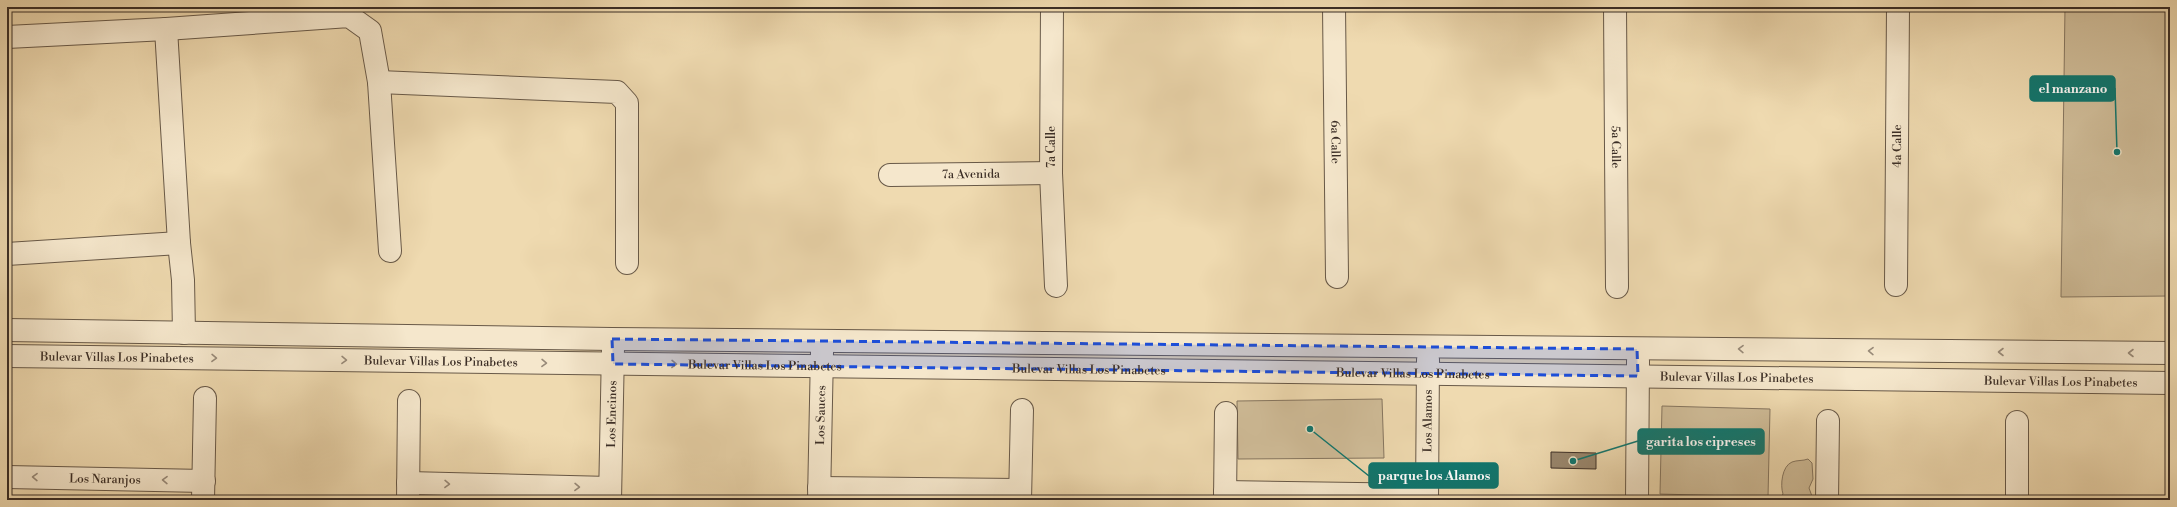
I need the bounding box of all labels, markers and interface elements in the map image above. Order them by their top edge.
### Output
callout: el manzano [2030,76,2115,101]
text: el manzano [2038,81,2108,97]
street label: 6a Calle [1327,120,1343,164]
street label: 4a Calle [1890,124,1905,168]
street label: 7a Calle [1044,126,1059,168]
street label: 5a Calle [1608,126,1623,168]
street label: 7a Avenida [942,167,1001,182]
one-way arrow [1738,345,1744,354]
one-way arrow [1868,347,1874,355]
one-way arrow [1998,348,2004,356]
street label: Bulevar Villas Los Pinabetes [39,349,194,366]
one-way arrow [2128,349,2134,357]
street label: Bulevar Villas Los Pinabetes [363,353,518,370]
one-way arrow [211,354,217,363]
one-way arrow [341,356,347,364]
street label: Bulevar Villas Los Pinabetes [687,357,842,374]
one-way arrow [541,359,547,367]
one-way arrow [671,360,677,368]
street label: Bulevar Villas Los Pinabetes [1011,362,1166,378]
street label: Bulevar Villas Los Pinabetes [1335,366,1490,383]
street label: Bulevar Villas Los Pinabetes [1659,370,1814,387]
street label: Bulevar Villas Los Pinabetes [1983,374,2138,391]
street label: Los Encinos [604,380,620,448]
street label: Los Sauces [813,385,829,445]
street label: Los Alamos [1420,390,1436,452]
callout: garita los cipreses [1638,429,1764,454]
text: garita los cipreses [1646,434,1756,450]
callout: parque los Alamos [1369,463,1498,488]
text: parque los Alamos [1378,468,1491,484]
street label: Los Naranjos [69,471,141,488]
one-way arrow [32,473,38,481]
one-way arrow [162,476,168,484]
one-way arrow [444,480,450,488]
one-way arrow [574,483,580,492]

